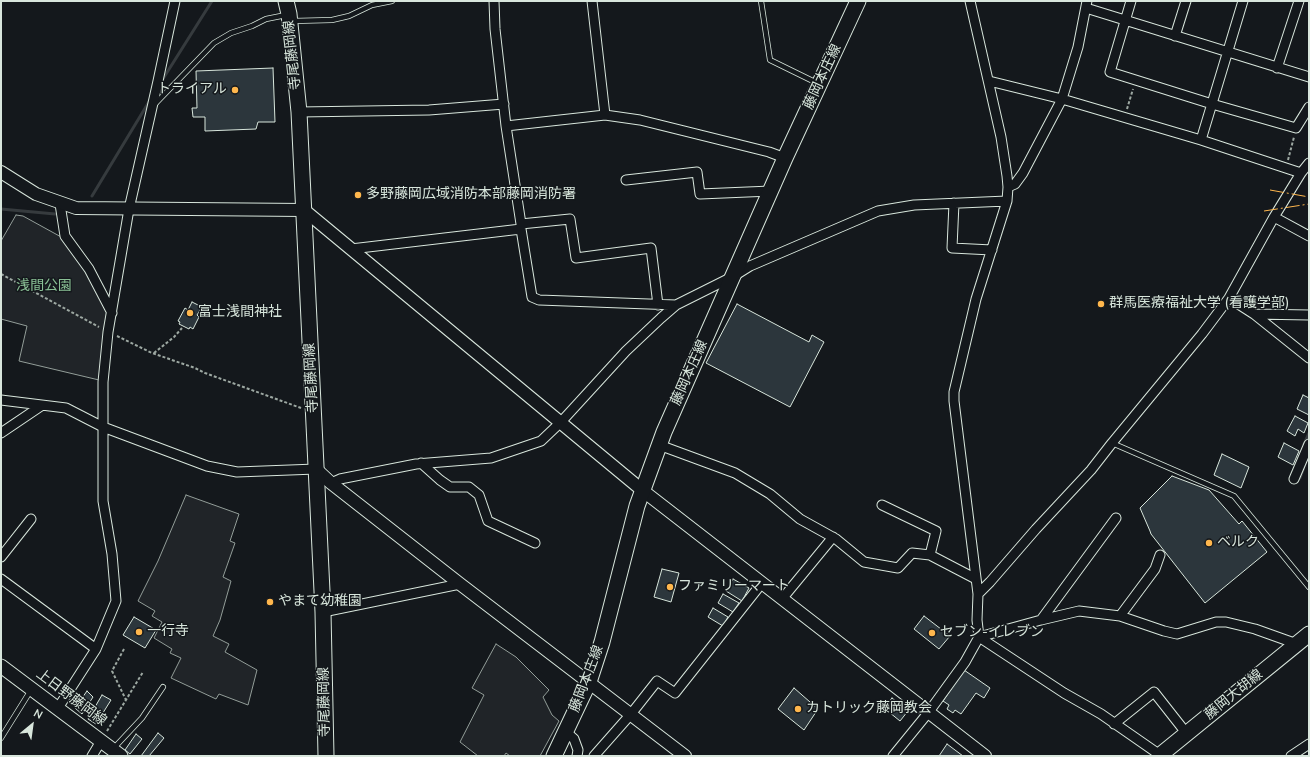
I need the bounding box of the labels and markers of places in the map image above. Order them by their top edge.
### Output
place label: トライアル [157,82,227,98]
marker: トライアル [230,85,240,95]
place label: 多野藤岡広域消防本部藤岡消防署 [366,187,576,203]
marker: 多野藤岡広域消防本部藤岡消防署 [353,190,363,200]
place label: 群馬医療福祉大学 (看護学部) [1109,296,1289,312]
marker: 群馬医療福祉大学 (看護学部) [1096,299,1106,309]
place label: 富士浅間神社 [198,305,282,321]
marker: 富士浅間神社 [185,308,195,318]
place label: ベルク [1217,535,1259,551]
marker: ベルク [1204,538,1214,548]
place label: ファミリーマート [678,579,790,595]
marker: ファミリーマート [665,582,675,592]
place label: やまて幼稚園 [278,594,362,610]
marker: やまて幼稚園 [265,597,275,607]
place label: 一行寺 [147,624,189,640]
place label: セブン-イレブン [940,625,1044,641]
marker: 一行寺 [134,627,144,637]
marker: セブン-イレブン [927,628,937,638]
place label: カトリック藤岡教会 [806,701,932,717]
marker: カトリック藤岡教会 [793,704,803,714]

